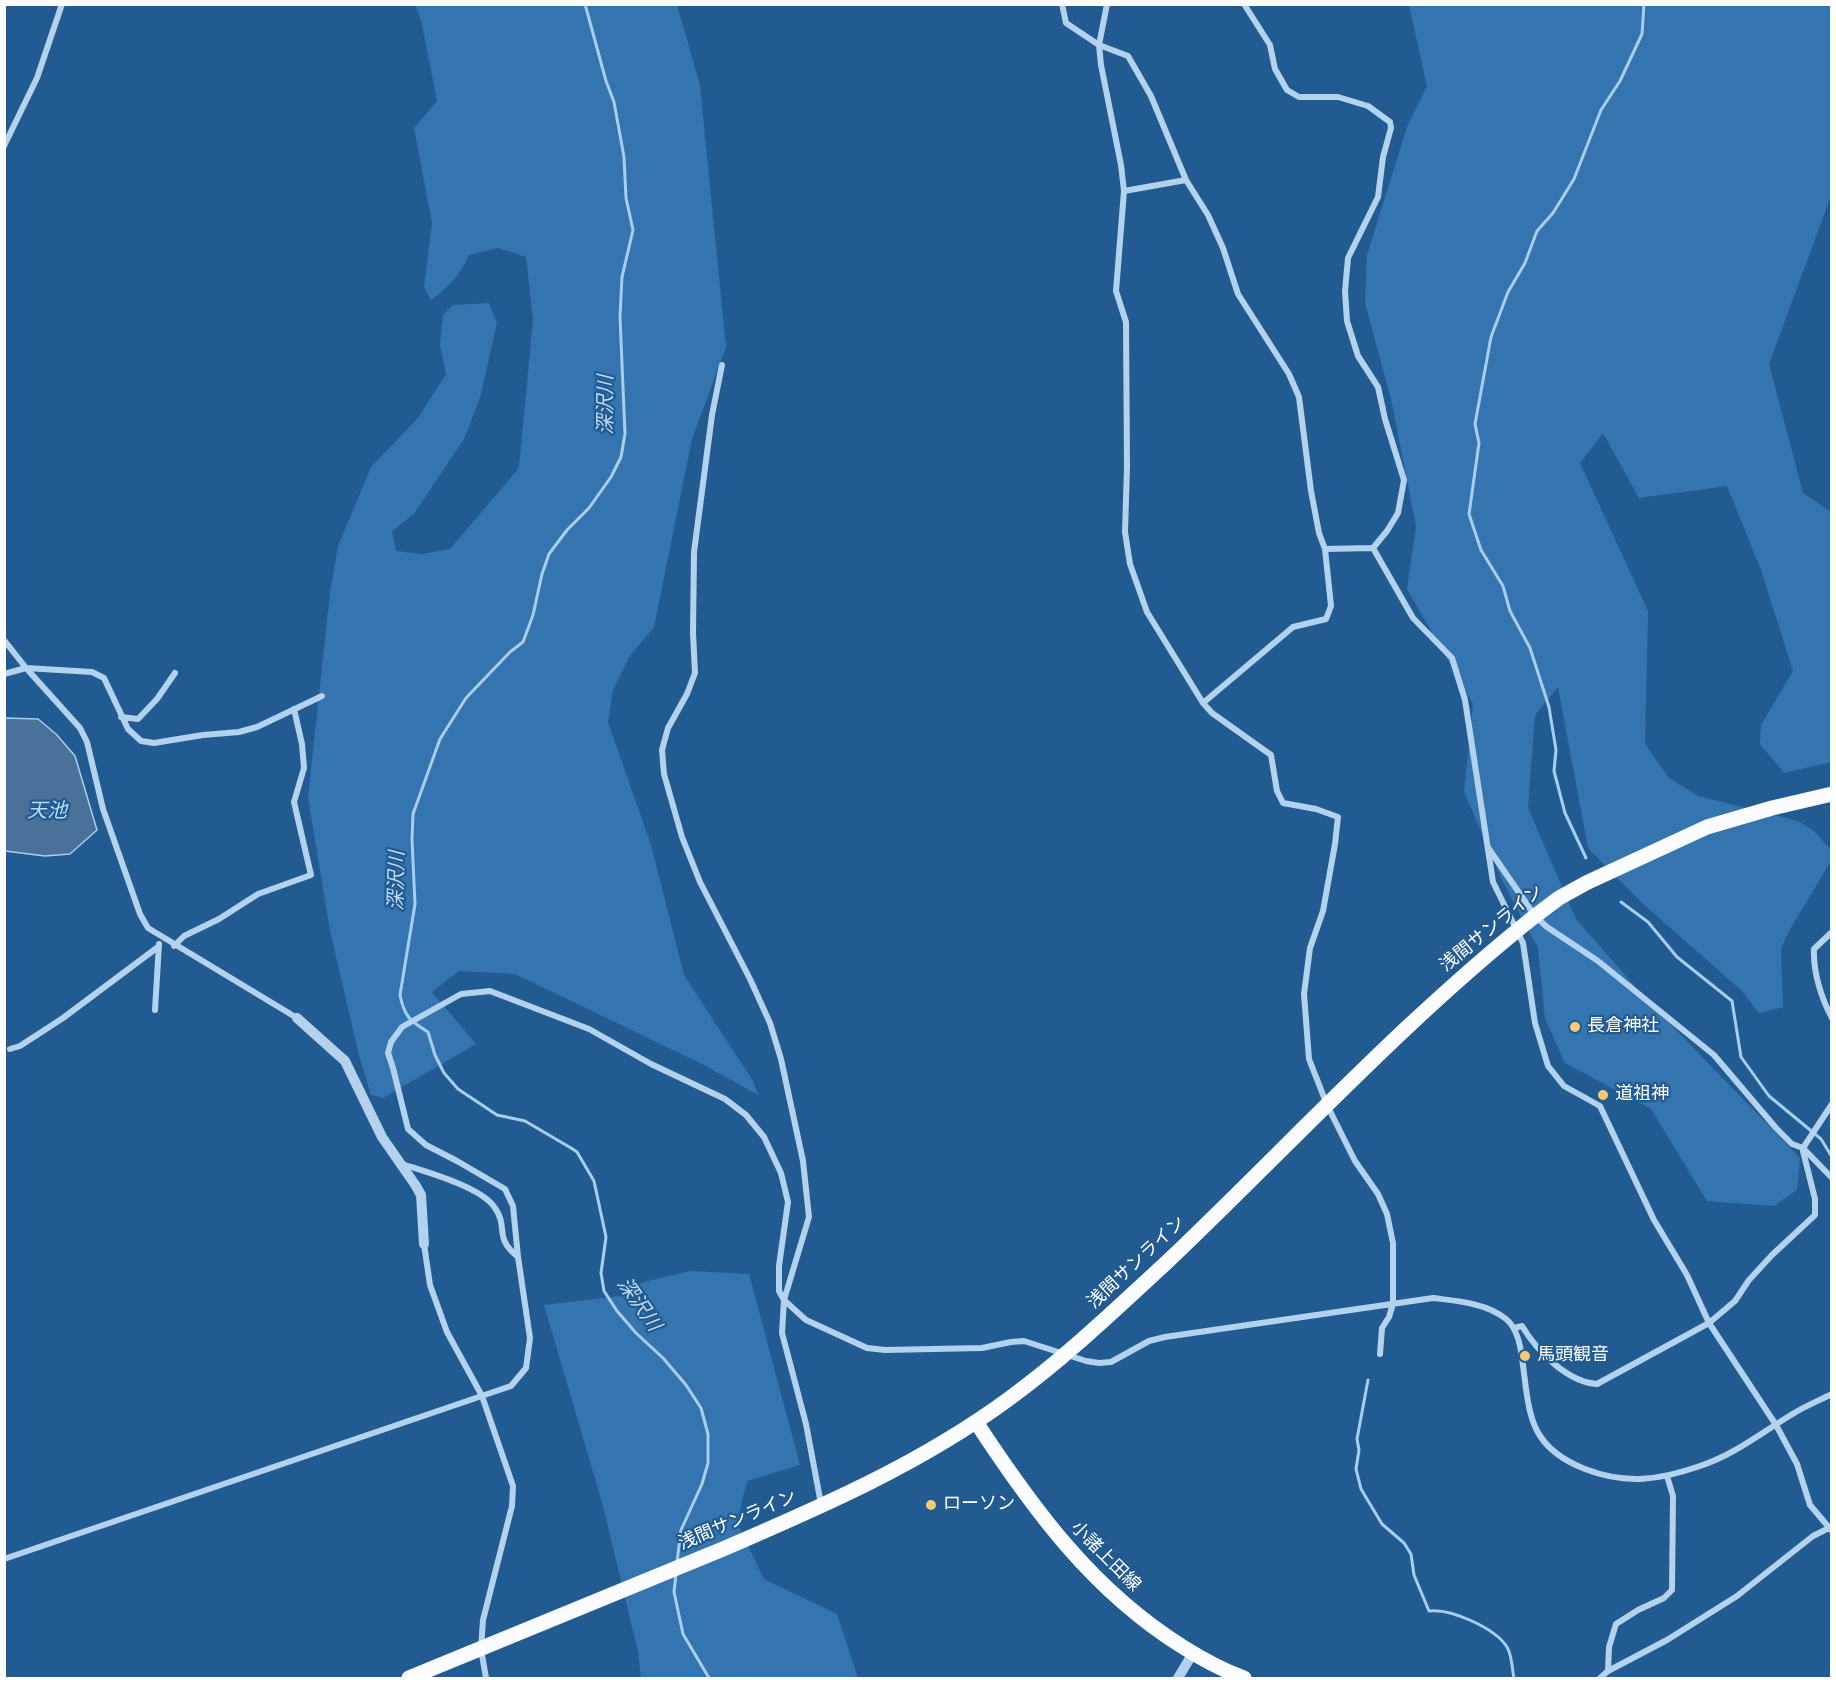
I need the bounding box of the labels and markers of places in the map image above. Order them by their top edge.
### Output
place label: 長倉神社 [1587,1016,1659,1038]
marker: 長倉神社 [1568,1020,1582,1034]
place label: 道祖神 [1615,1084,1669,1106]
marker: 道祖神 [1596,1088,1610,1102]
place label: 馬頭観音 [1537,1345,1609,1367]
marker: 馬頭観音 [1518,1349,1532,1363]
place label: ローソン [943,1494,1015,1516]
marker: ローソン [924,1498,938,1512]

